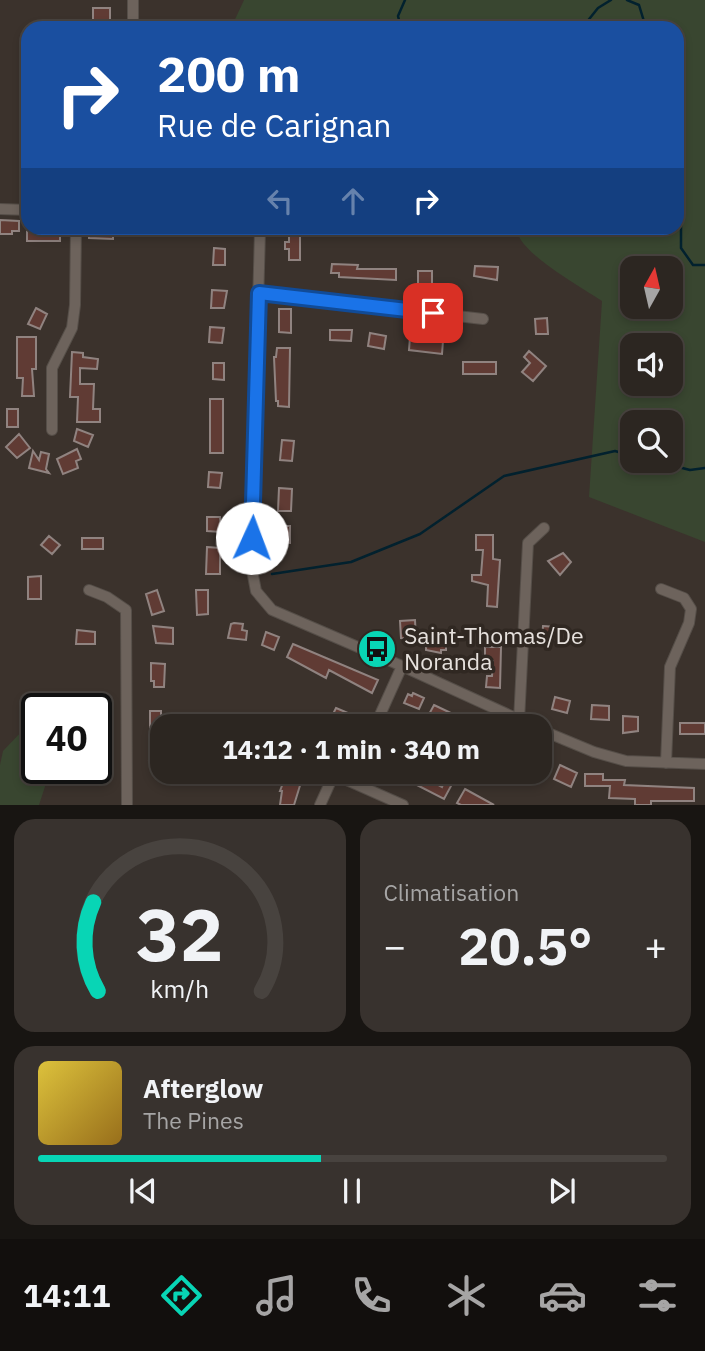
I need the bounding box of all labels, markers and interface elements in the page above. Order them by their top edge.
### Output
text: 200 m [157,42,301,105]
icon: right [42,49,133,140]
text: Rue de Carignan [157,104,392,146]
icon: left [261,182,299,220]
icon: ahead [334,182,372,220]
icon: right [407,182,445,220]
north arrow [620,256,682,318]
map controls [620,256,683,473]
pin [403,283,463,343]
icon: arrive [414,294,452,332]
button: sound [620,333,683,396]
button: search [620,410,683,473]
position arrow [215,501,289,575]
place label: Saint-Thomas/De Noranda [404,620,584,676]
bus stop icon: Saint-Thomas/De Noranda [356,628,398,670]
speed limit sign: 40 [21,693,112,784]
text: 14:12 · 1 min · 340 m [222,732,480,766]
text: Climatisation [384,877,519,907]
text: 32 [136,887,223,982]
text: 20.5° [458,912,592,979]
text: − [384,921,406,970]
text: + [644,921,667,970]
text: km/h [150,972,209,1005]
text: Afterglow [143,1071,263,1105]
text: The Pines [143,1105,244,1135]
icon: previous [124,1172,162,1210]
icon: pause [333,1172,371,1210]
icon: next [543,1172,581,1210]
icon: directions [157,1271,206,1320]
icon: music [252,1271,301,1320]
icon: phone [347,1271,396,1320]
icon: climate [442,1271,491,1320]
icon: car [538,1271,587,1320]
icon: filters [633,1271,682,1320]
text: 14:11 [23,1274,110,1316]

